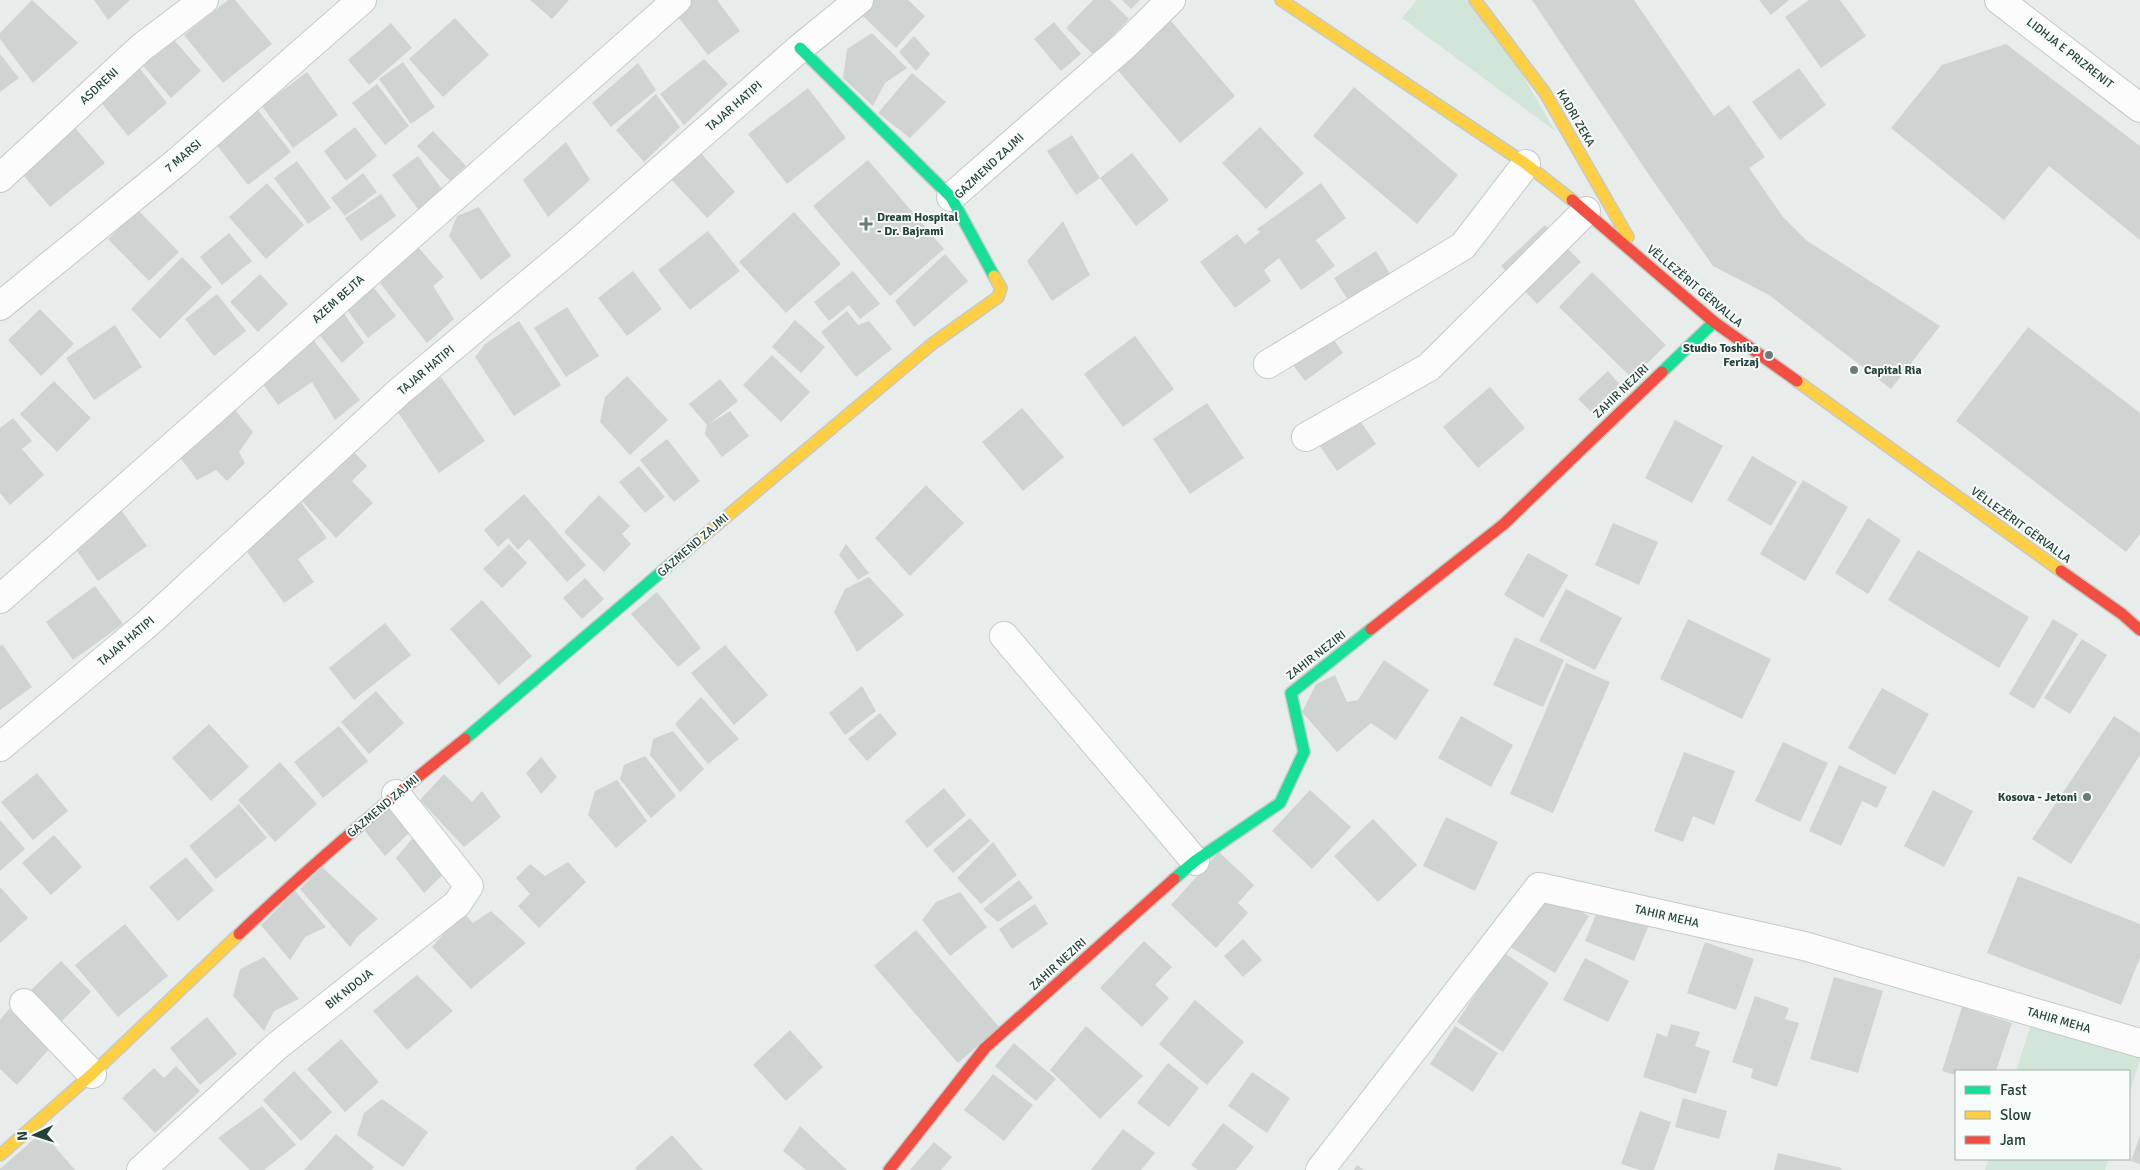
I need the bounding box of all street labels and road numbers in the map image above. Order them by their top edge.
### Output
street label: LIDHJA E PRIZRENIT [2023,15,2116,92]
street label: ASDRENI [77,65,122,108]
street label: TAJAR HATIPI [703,78,765,135]
street label: KADRI ZEKA [1553,87,1598,150]
street label: GAZMEND ZAJMI [951,130,1027,202]
street label: 7 MARSI [162,137,205,176]
street label: VËLLEZËRIT GËRVALLA [1644,242,1746,331]
street label: AZEM BEJTA [309,272,368,327]
street label: TAJAR HATIPI [395,342,458,398]
street label: ZAHIR NEZIRI [1590,361,1652,422]
street label: VËLLEZËRIT GËRVALLA [1968,484,2074,567]
street label: GAZMEND ZAJMI [655,510,732,580]
street label: TAJAR HATIPI [95,613,158,669]
street label: ZAHIR NEZIRI [1284,627,1349,683]
street label: GAZMEND ZAJMI [344,772,423,841]
street label: TAHIR MEHA [1633,902,1701,931]
street label: ZAHIR NEZIRI [1027,935,1090,994]
street label: BIK NDOJA [322,966,377,1013]
street label: TAHIR MEHA [2025,1004,2093,1037]

